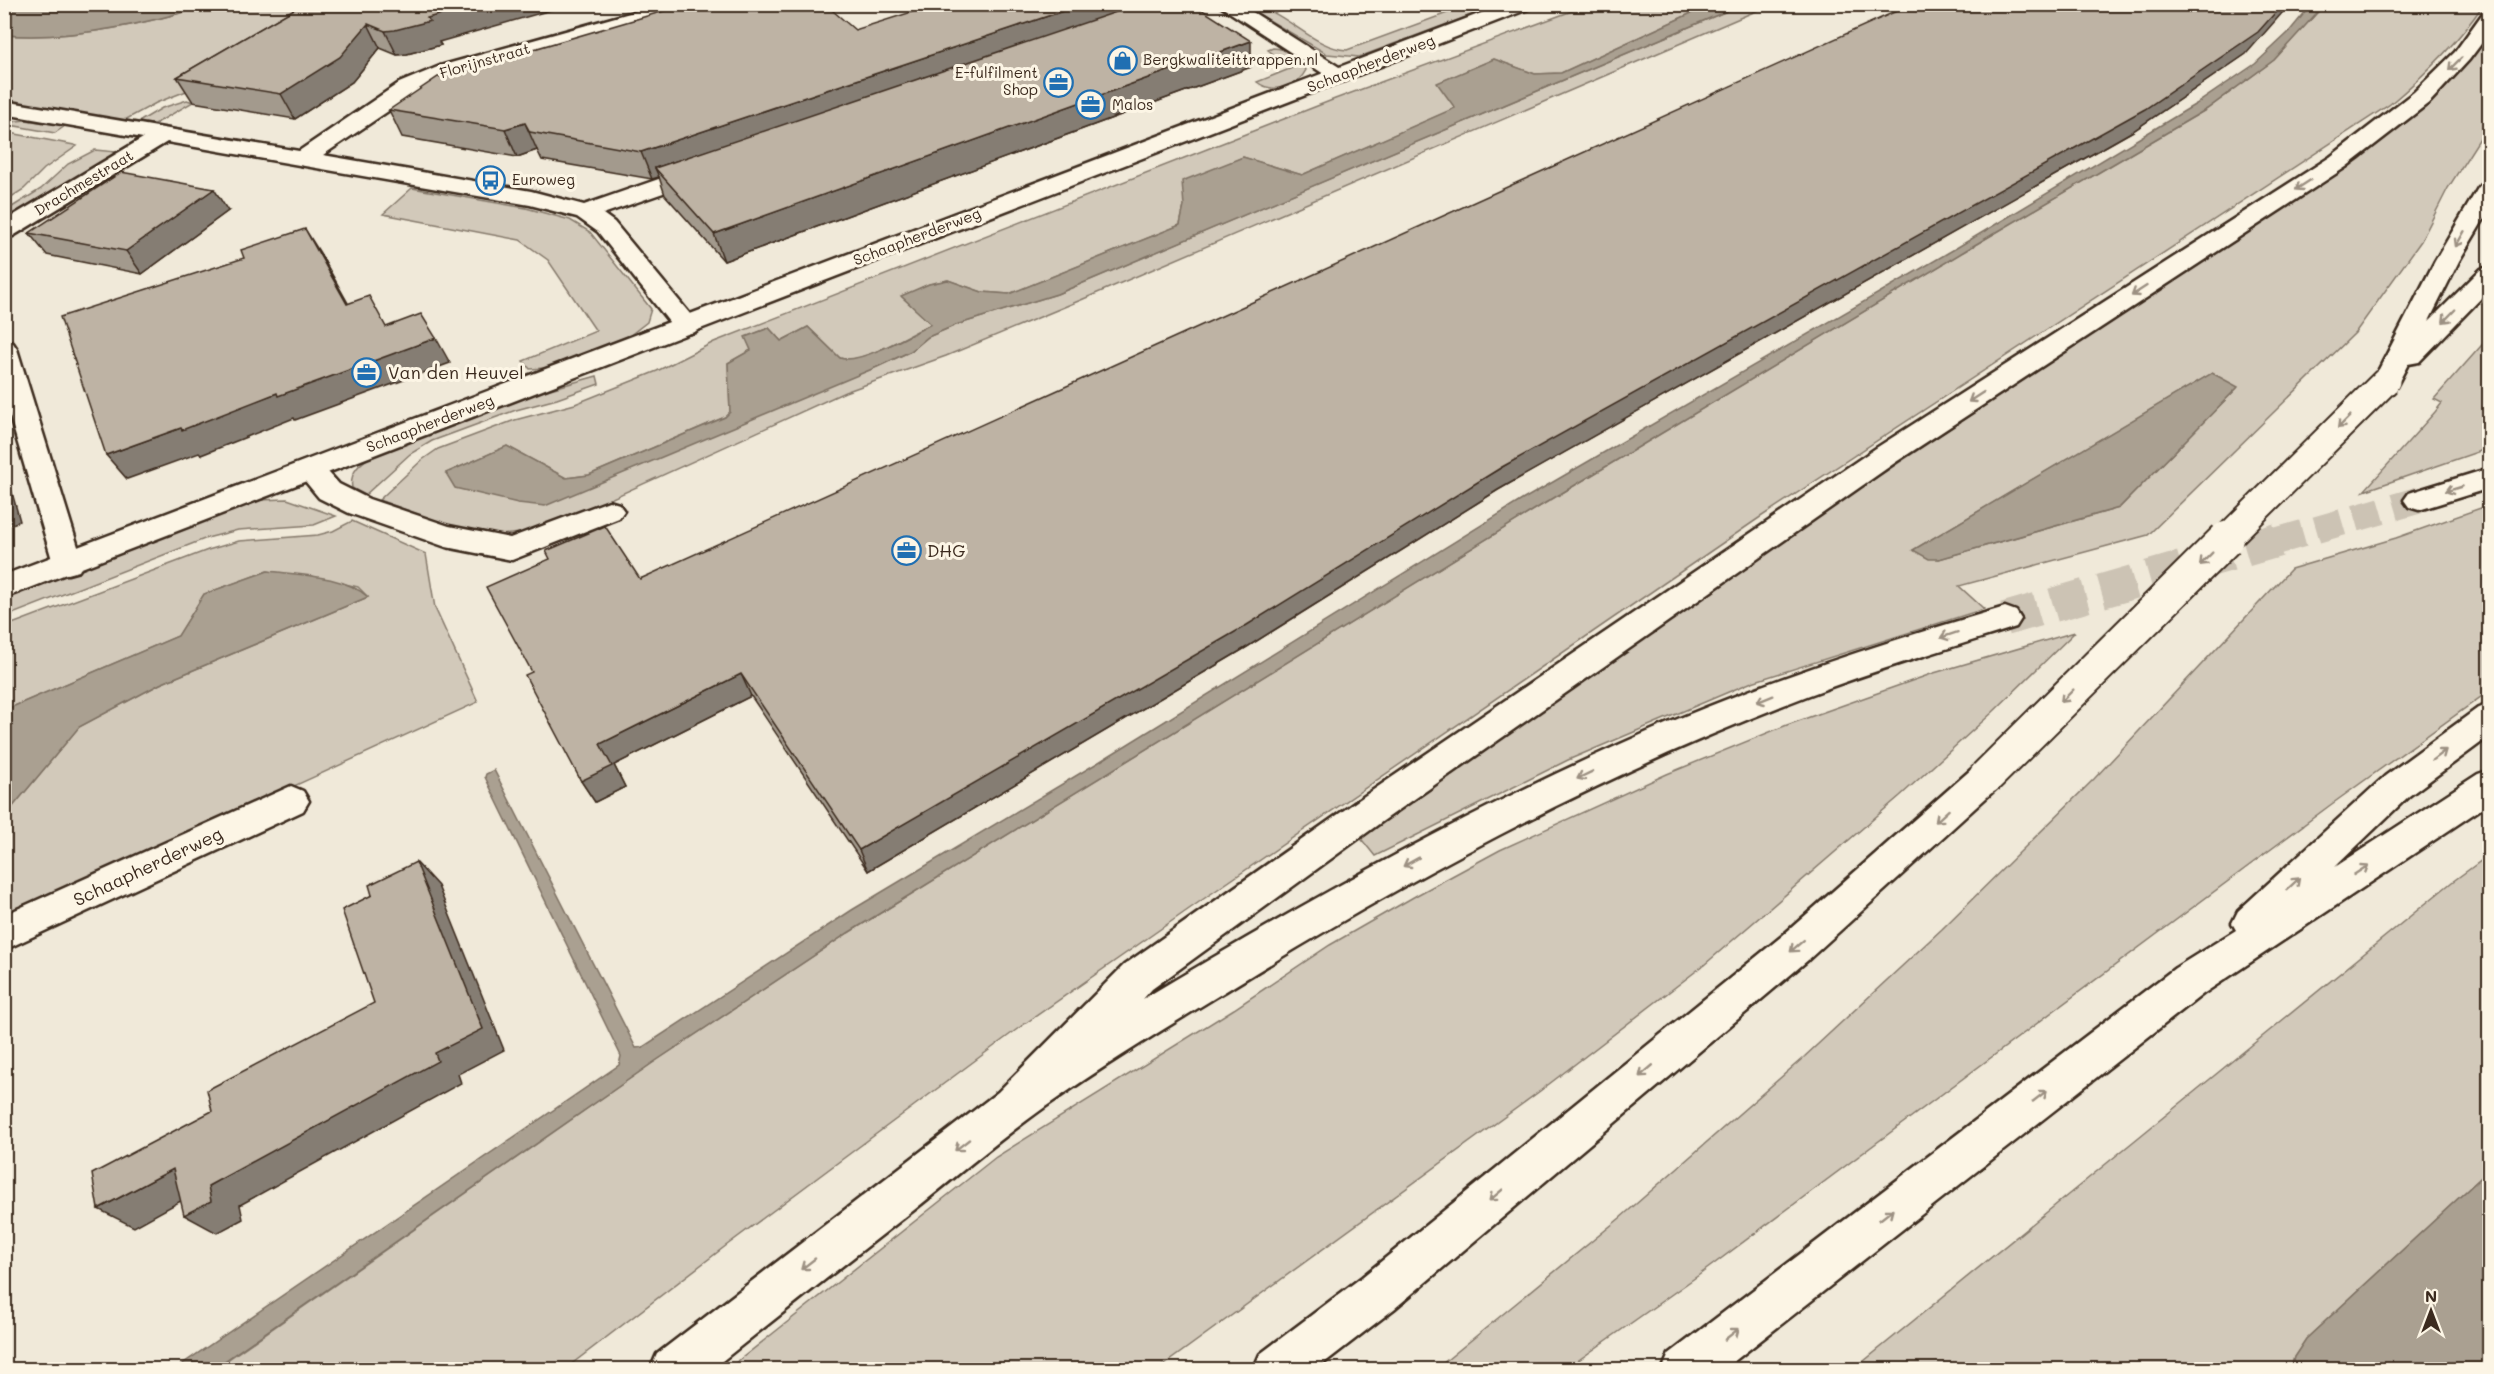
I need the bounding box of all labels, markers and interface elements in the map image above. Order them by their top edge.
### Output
street label: Schaapherderweg [1304,29,1437,97]
street label: Florijnstraat [437,38,532,83]
shop icon: Bergkwaliteittrappen.nl [1106,44,1138,76]
place label: Bergkwaliteittrappen.nl [1143,49,1318,69]
one-way arrow [2447,56,2462,71]
place label: E-fulfilment Shop [955,62,1038,99]
office icon: E-fulfilment Shop [1043,66,1075,98]
office icon: Malos [1075,89,1107,121]
place label: Malos [1112,94,1153,114]
street label: Drachmestraat [30,145,137,220]
bus stop icon: Euroweg [475,164,507,196]
place label: Euroweg [512,169,575,189]
one-way arrow [2295,179,2312,191]
street label: Schaapherderweg [850,202,983,270]
one-way arrow [2454,230,2466,247]
one-way arrow [2131,285,2148,297]
one-way arrow [2441,308,2456,323]
office icon: Van den Heuvel [351,357,383,389]
place label: Van den Heuvel [388,360,524,384]
street label: Schaapherderweg [363,389,496,457]
one-way arrow [1967,391,1984,404]
one-way arrow [2337,414,2352,429]
one-way arrow [2445,484,2464,495]
office icon: DHG [890,535,922,567]
place label: DHG [927,538,966,562]
one-way arrow [2198,552,2213,566]
one-way arrow [1940,630,1959,641]
one-way arrow [2060,689,2075,704]
one-way arrow [1756,694,1774,705]
one-way arrow [2430,749,2446,761]
one-way arrow [1577,770,1595,782]
one-way arrow [1935,809,1950,823]
street label: Schaapherderweg [69,821,226,911]
one-way arrow [1403,856,1420,868]
one-way arrow [2353,864,2369,876]
one-way arrow [2285,877,2300,891]
one-way arrow [1789,939,1804,953]
one-way arrow [1638,1064,1654,1077]
one-way arrow [2032,1089,2048,1102]
one-way arrow [955,1138,971,1151]
one-way arrow [1488,1188,1504,1201]
one-way arrow [1878,1208,1894,1221]
one-way arrow [801,1258,817,1271]
north arrow [2401,1281,2461,1341]
text: N [2425,1285,2437,1306]
one-way arrow [1723,1327,1739,1340]

